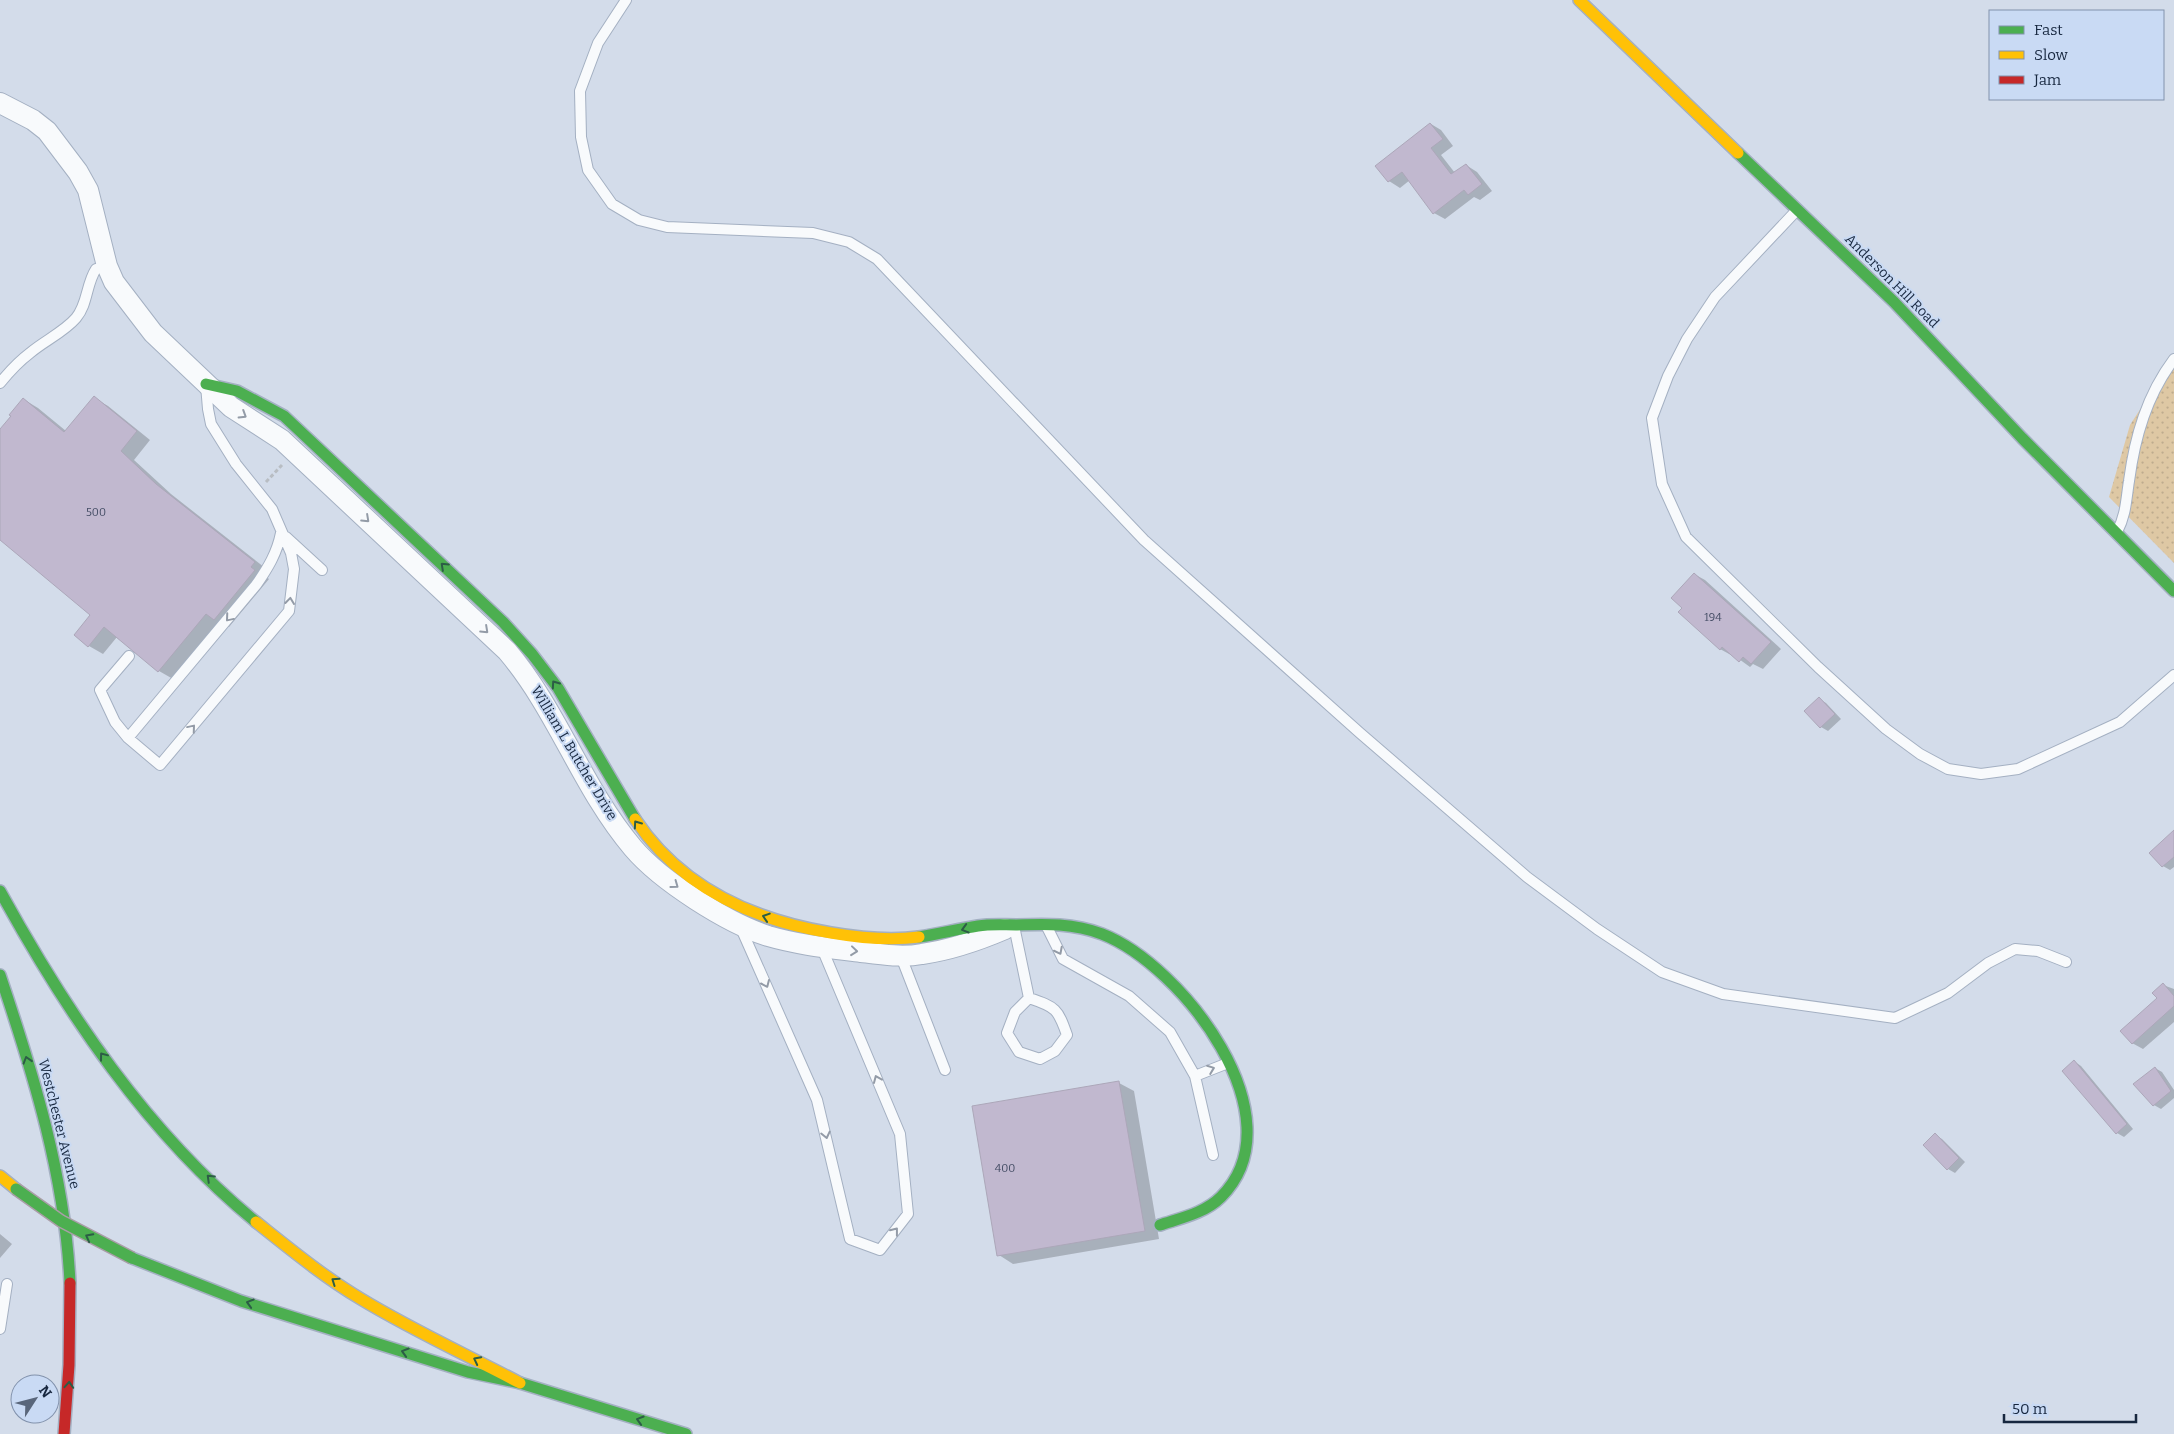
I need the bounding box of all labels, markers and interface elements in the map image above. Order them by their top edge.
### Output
legend [1989,10,2164,100]
text: Fast [2034,21,2063,39]
text: Slow [2034,46,2069,64]
text: Jam [2033,71,2062,89]
street label: Anderson Hill Road [1841,230,1943,332]
one-way arrow [238,408,247,418]
house number: 500 [86,506,106,519]
one-way arrow [361,514,370,523]
one-way arrow [440,563,449,572]
one-way arrow [284,596,295,604]
house number: 194 [1704,611,1722,624]
one-way arrow [225,612,234,621]
one-way arrow [480,624,489,633]
one-way arrow [552,680,561,689]
street label: William L Butcher Drive [527,683,621,823]
one-way arrow [186,724,195,733]
one-way arrow [634,820,643,830]
one-way arrow [669,879,678,888]
one-way arrow [763,913,771,923]
one-way arrow [961,923,970,933]
one-way arrow [851,945,859,956]
one-way arrow [1053,945,1063,954]
one-way arrow [760,979,771,988]
one-way arrow [100,1053,108,1062]
one-way arrow [23,1056,33,1065]
street label: Westchester Avenue [35,1057,83,1191]
one-way arrow [1207,1065,1215,1075]
one-way arrow [872,1075,883,1084]
one-way arrow [820,1131,831,1140]
house number: 400 [995,1162,1015,1175]
one-way arrow [207,1174,216,1183]
one-way arrow [889,1228,898,1237]
one-way arrow [85,1233,94,1243]
one-way arrow [331,1278,341,1287]
one-way arrow [247,1299,255,1309]
one-way arrow [402,1348,410,1358]
one-way arrow [473,1356,482,1366]
north arrow [10,1374,60,1424]
one-way arrow [63,1381,74,1389]
text: N [35,1382,55,1401]
scale bar [2004,1392,2136,1424]
text: 50 m [2012,1400,2048,1418]
one-way arrow [636,1415,644,1425]

